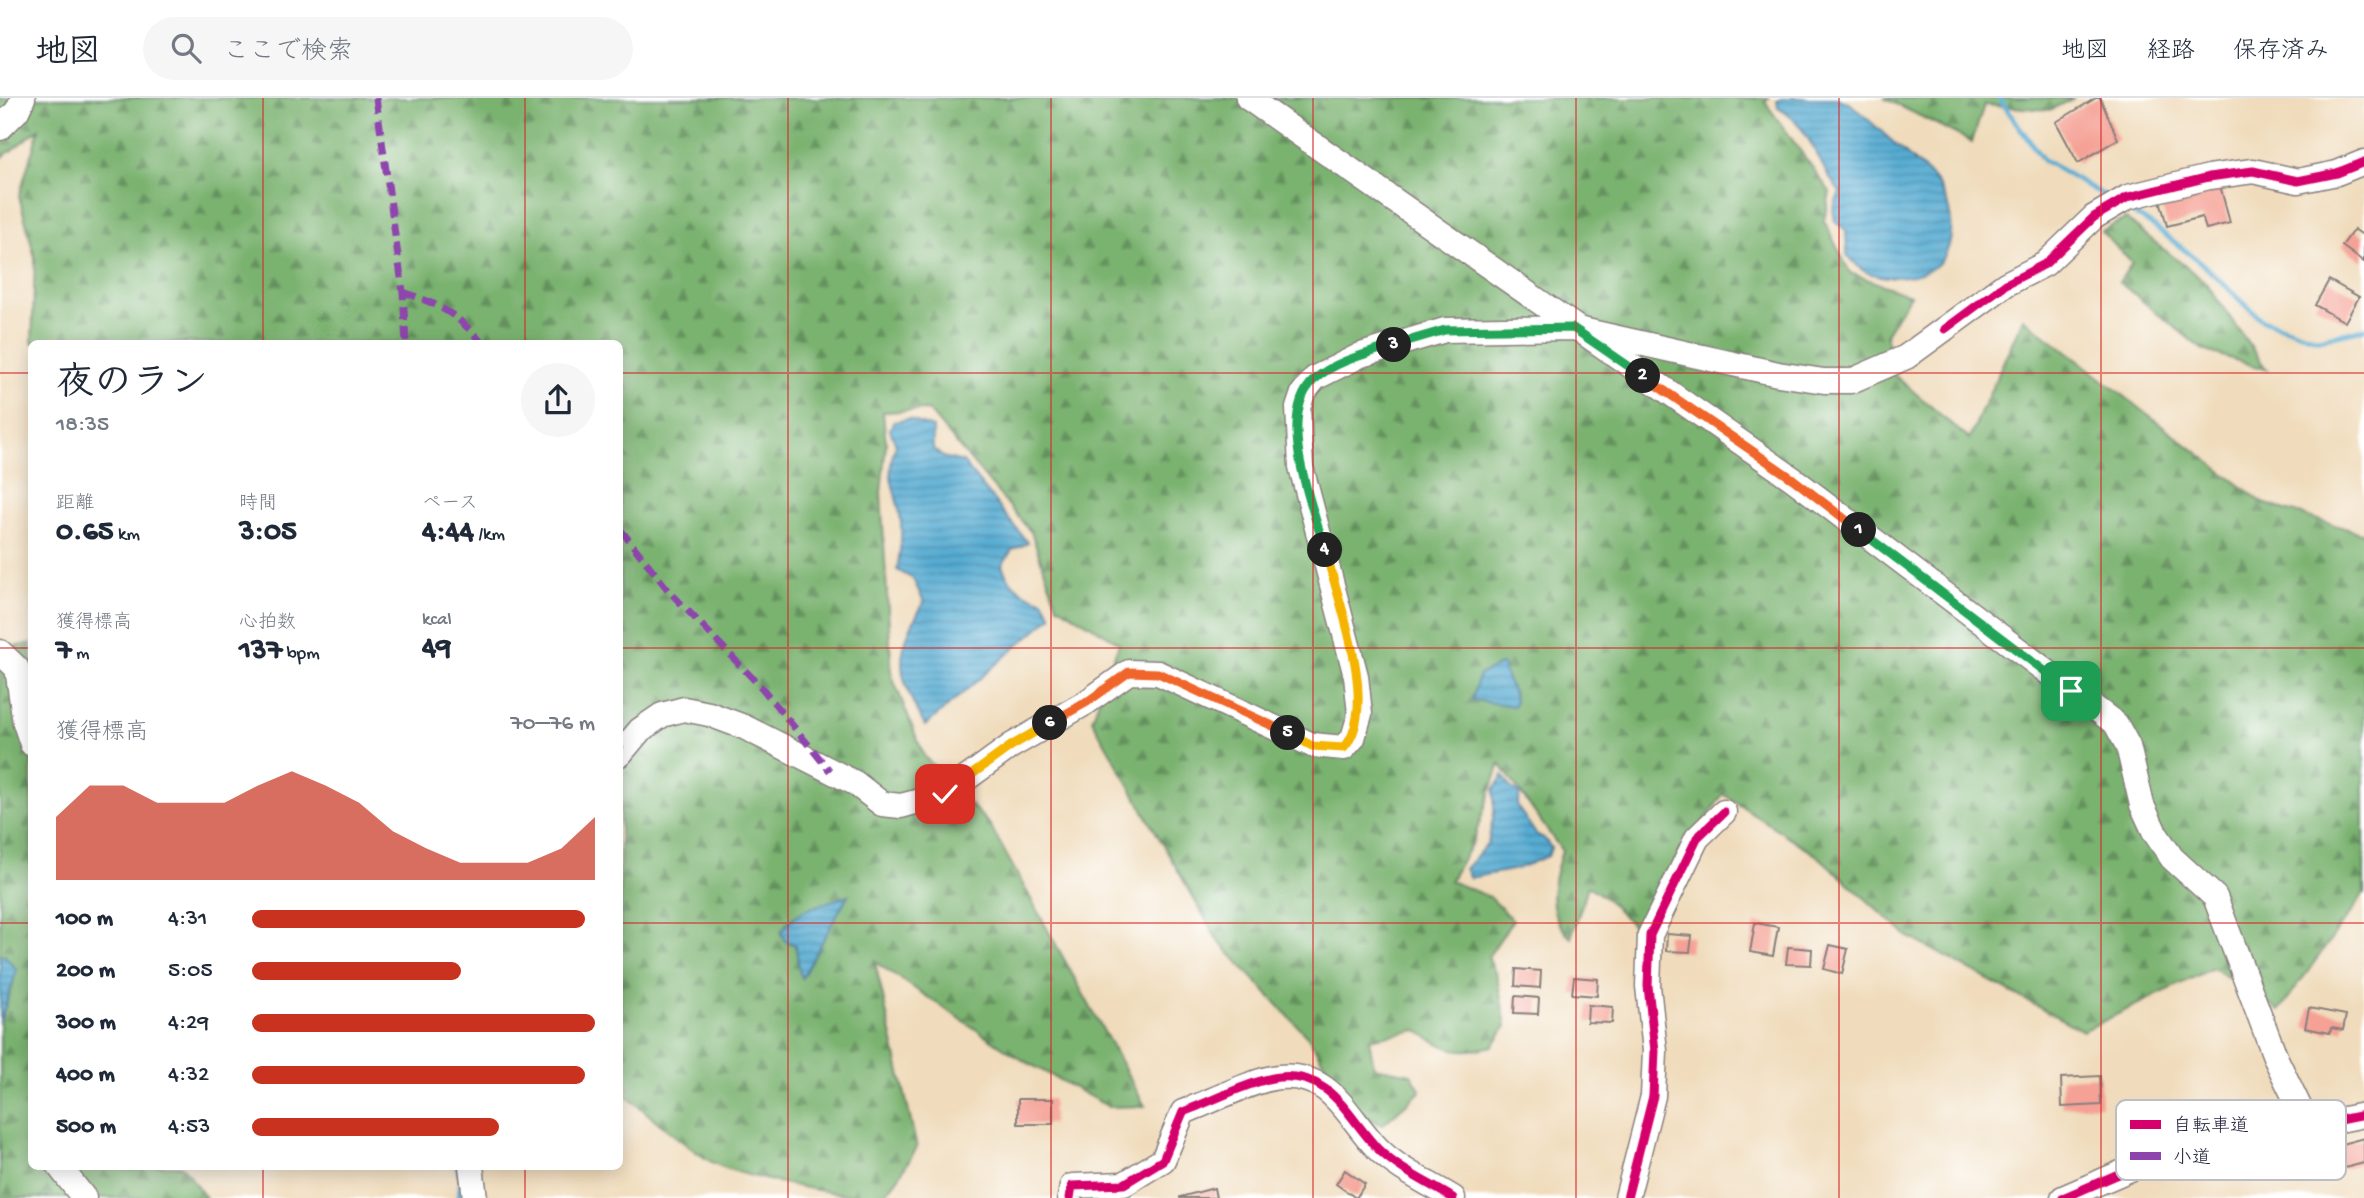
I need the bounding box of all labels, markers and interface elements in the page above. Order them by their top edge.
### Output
search box [143,17,633,80]
icon: search [167,29,205,67]
text: 地図 [35,36,101,74]
text: ここで検索 [223,38,353,69]
text: 地図 [2061,38,2109,67]
text: 経路 [2147,38,2195,67]
text: 保存済み [2233,38,2329,67]
pin: 3 [1376,328,1412,362]
text: 3 [1389,333,1398,356]
pin: 2 [1626,358,1660,394]
button: share [521,363,595,437]
text: 夜のラン [56,364,208,408]
text: 2 [1638,364,1647,387]
text: 18:35 [56,412,109,439]
text: 距離 [56,493,94,516]
text: 時間 [239,493,277,516]
text: ペース [422,493,478,516]
pin: 1 [1842,512,1876,548]
text: 0.65 [56,516,113,551]
text: 3:05 [239,516,297,551]
text: 4:44 [422,516,474,551]
text: 1 [1855,518,1862,541]
text: km [113,524,140,547]
text: /km [474,524,505,547]
pin: 4 [1308,532,1342,568]
text: 4 [1320,538,1329,561]
text: kcal [422,609,452,632]
text: 獲得標高 [56,612,132,635]
text: 心拍数 [239,612,296,635]
text: 49 [422,632,451,667]
text: 7 [56,635,72,670]
text: 137 [239,635,282,670]
text: m [72,643,90,666]
text: bpm [282,643,320,666]
pin [2041,661,2101,721]
icon: arrive [2052,672,2090,710]
pin: 6 [1032,706,1068,740]
text: 70–76 m [510,711,595,738]
text: 6 [1045,711,1054,734]
pin: 5 [1270,716,1306,750]
text: 獲得標高 [56,720,148,747]
text: 5 [1283,721,1293,744]
pin [915,764,975,824]
icon: check [926,775,964,813]
text: 100 m [56,906,113,933]
text: 4:31 [168,906,207,933]
text: 200 m [56,958,115,985]
text: 5:05 [168,958,212,985]
text: 300 m [56,1010,116,1037]
text: 4:29 [168,1010,209,1037]
text: 400 m [56,1062,115,1089]
text: 4:32 [168,1062,209,1089]
legend [2116,1100,2346,1180]
text: 500 m [56,1114,116,1141]
text: 4:53 [168,1114,210,1141]
text: 自転車道 [2173,1115,2249,1139]
text: 小道 [2173,1147,2211,1171]

